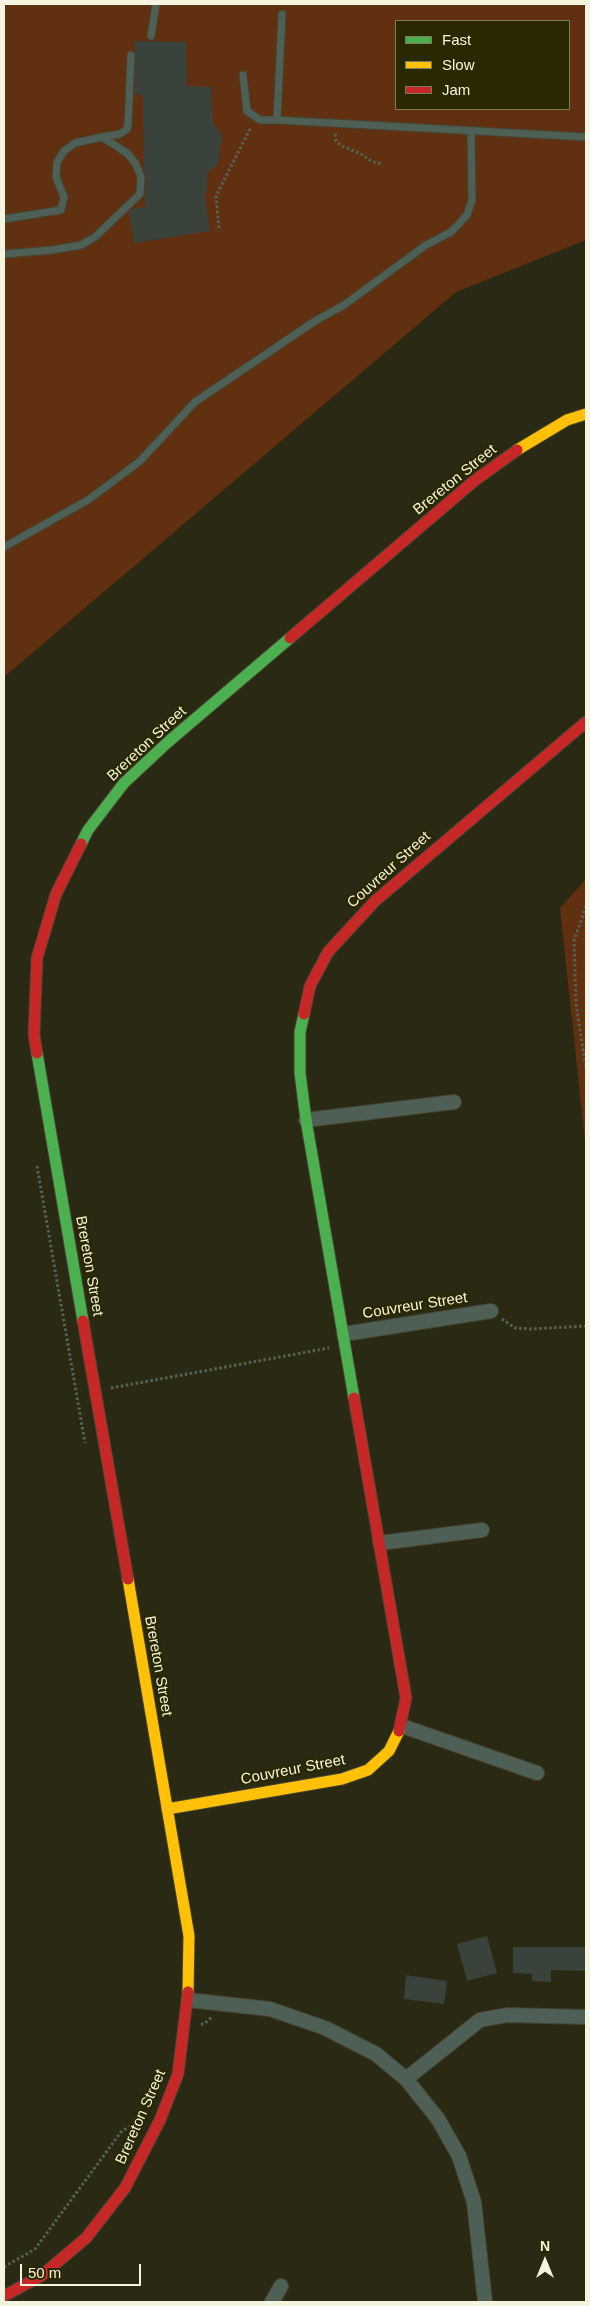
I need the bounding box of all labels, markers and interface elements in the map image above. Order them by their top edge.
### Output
legend [395,20,570,110]
text: Fast [442,31,471,48]
text: Slow [442,56,475,73]
text: Jam [442,81,470,98]
street label: Brereton Street [410,441,500,519]
street label: Brereton Street [104,703,190,785]
street label: Couvreur Street [344,828,434,912]
street label: Brereton Street [71,1214,107,1318]
street label: Couvreur Street [361,1289,469,1323]
street label: Brereton Street [140,1614,176,1718]
street label: Couvreur Street [239,1751,347,1789]
street label: Brereton Street [112,2067,170,2167]
north arrow [520,2236,570,2286]
text: N [540,2238,550,2254]
scale bar [22,2254,144,2286]
text: 50 m [28,2264,61,2281]

